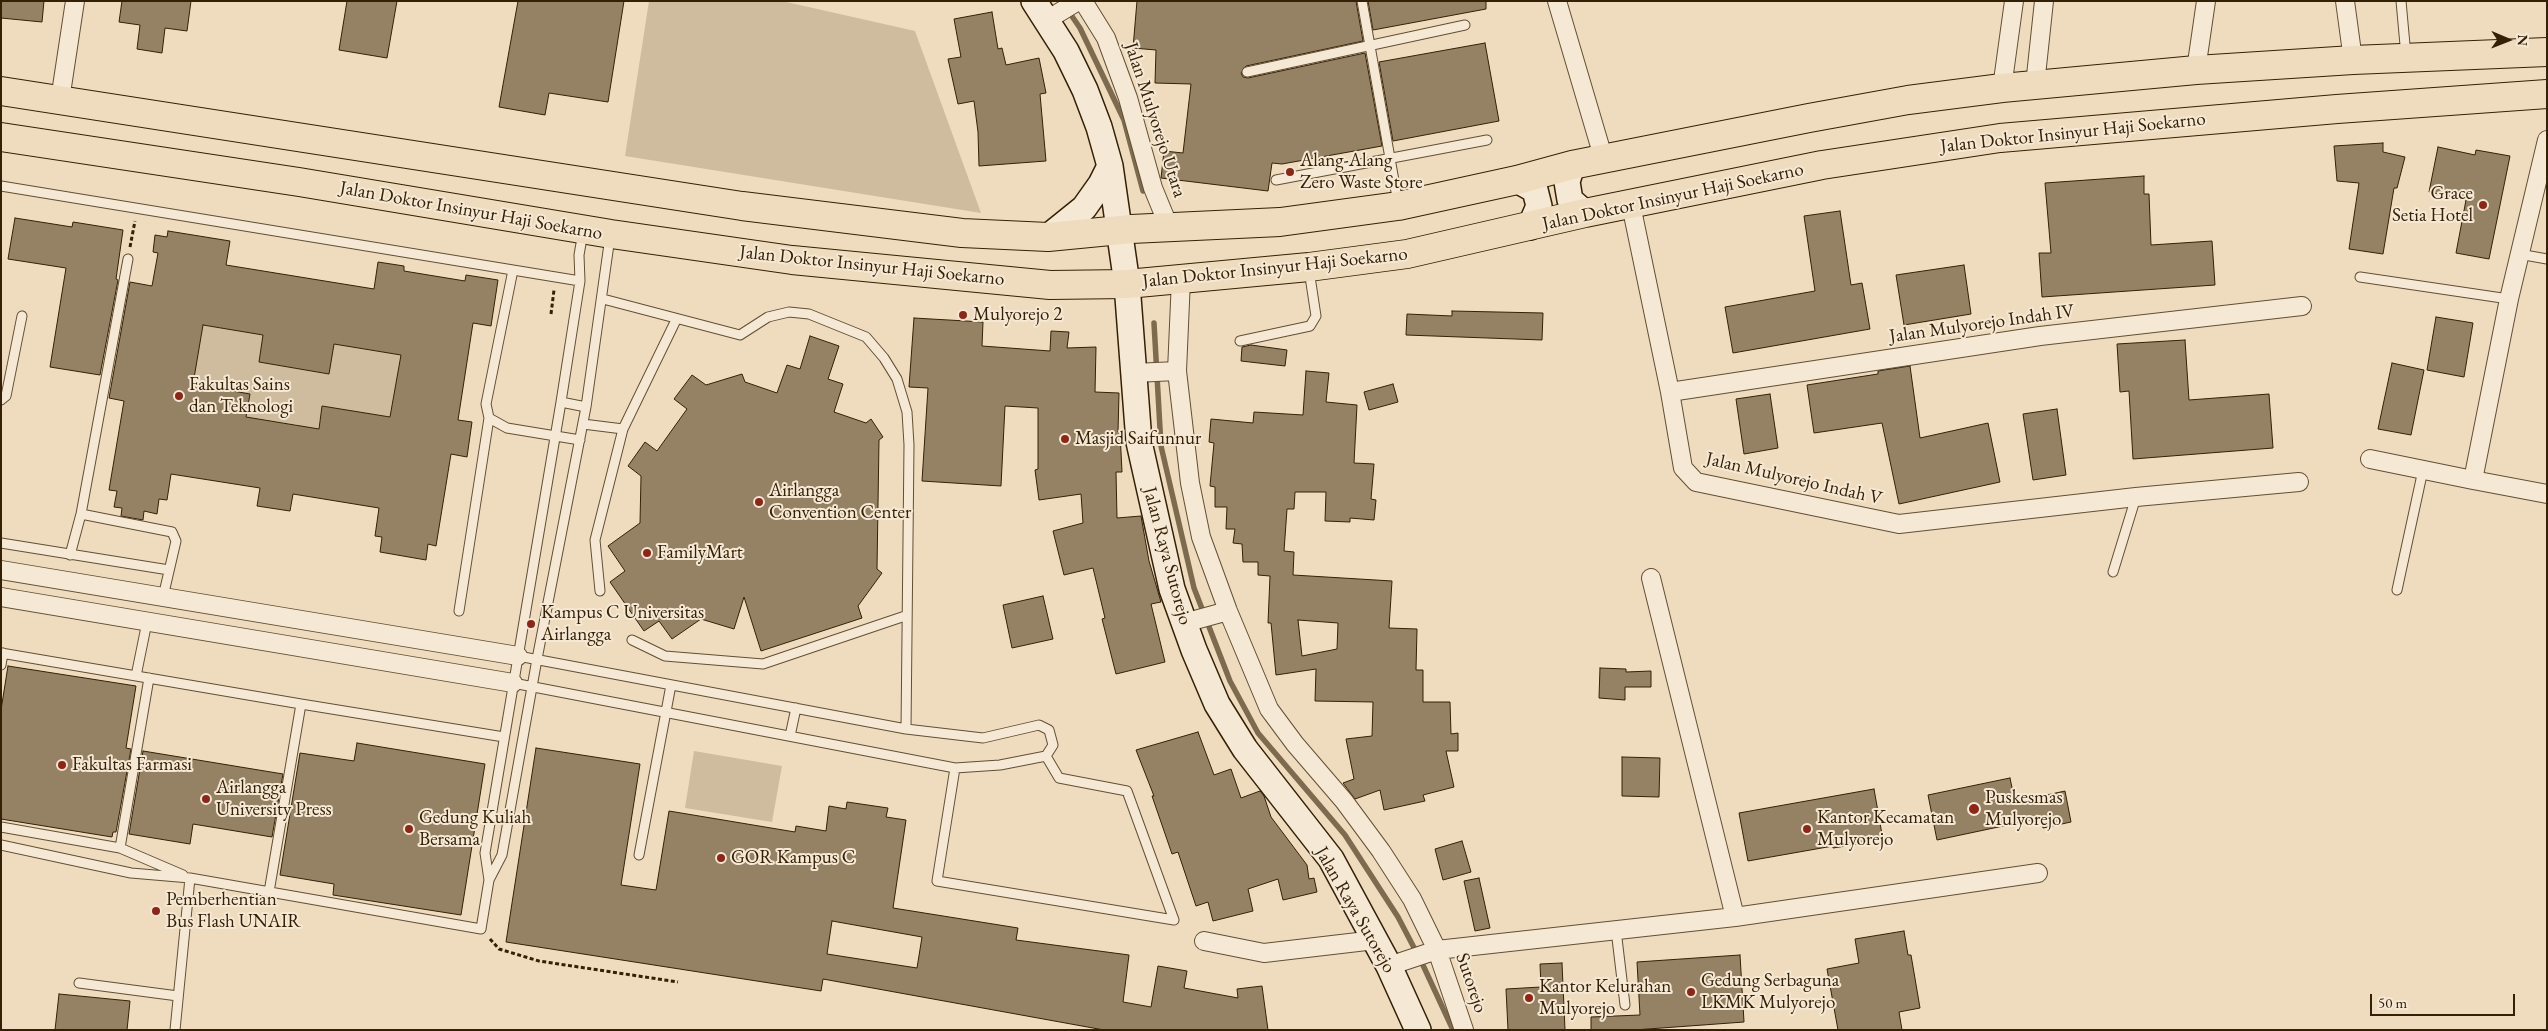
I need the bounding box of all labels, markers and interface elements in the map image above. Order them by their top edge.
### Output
north arrow [2483,15,2533,65]
text: N [2514,34,2532,46]
street label: Jalan Mulyorejo Utara [1119,40,1191,200]
street label: Jalan Doktor Insinyur Haji Soekarno [1939,108,2207,158]
place label: Alang-Alang Zero Waste Store [1300,150,1423,194]
street label: Jalan Doktor Insinyur Haji Soekarno [1540,158,1806,236]
marker: Alang-Alang Zero Waste Store [1284,166,1296,178]
street label: Jalan Doktor Insinyur Haji Soekarno [338,177,604,245]
place label: Grace Setia Hotel [2392,183,2473,227]
marker: Grace Setia Hotel [2477,199,2489,211]
street label: Jalan Doktor Insinyur Haji Soekarno [738,241,1006,291]
street label: Jalan Doktor Insinyur Haji Soekarno [1141,243,1409,293]
street label: Jalan Mulyorejo Indah IV [1888,300,2076,348]
place label: Mulyorejo 2 [973,304,1062,326]
marker: Mulyorejo 2 [957,309,969,321]
place label: Fakultas Sains dan Teknologi [189,374,293,418]
marker: Fakultas Sains dan Teknologi [173,390,185,402]
place label: Masjid Saifunnur [1075,428,1201,450]
marker: Masjid Saifunnur [1059,433,1071,445]
street label: Jalan Mulyorejo Indah V [1704,448,1884,510]
place label: Airlangga Convention Center [769,480,911,524]
street label: Jalan Raya Sutorejo [1138,484,1196,628]
marker: Airlangga Convention Center [753,496,765,508]
place label: FamilyMart [657,542,743,564]
marker: FamilyMart [641,547,653,559]
place label: Kampus C Universitas Airlangga [541,602,704,646]
marker: Kampus C Universitas Airlangga [525,618,537,630]
place label: Fakultas Farmasi [72,754,192,776]
marker: Fakultas Farmasi [56,759,68,771]
place label: Airlangga University Press [216,777,332,821]
place label: Puskesmas Mulyorejo [1985,787,2063,831]
marker: Airlangga University Press [200,793,212,805]
marker: Puskesmas Mulyorejo [1967,802,1981,816]
place label: Gedung Kuliah Bersama [419,807,531,851]
place label: Kantor Kecamatan Mulyorejo [1817,807,1954,851]
marker: Gedung Kuliah Bersama [403,823,415,835]
marker: Kantor Kecamatan Mulyorejo [1801,823,1813,835]
street label: Jalan Raya Sutorejo [1310,843,1400,977]
place label: GOR Kampus C [731,847,855,869]
marker: GOR Kampus C [715,852,727,864]
place label: Pemberhentian Bus Flash UNAIR [166,889,301,933]
marker: Pemberhentian Bus Flash UNAIR [150,905,162,917]
street label: Sutorejo [1450,950,1492,1016]
place label: Gedung Serbaguna LKMK Mulyorejo [1701,970,1839,1014]
place label: Kantor Kelurahan Mulyorejo [1539,976,1671,1020]
scale bar [2373,984,2518,1016]
marker: Gedung Serbaguna LKMK Mulyorejo [1685,986,1697,998]
marker: Kantor Kelurahan Mulyorejo [1523,992,1535,1004]
text: 50 m [2378,993,2407,1012]

